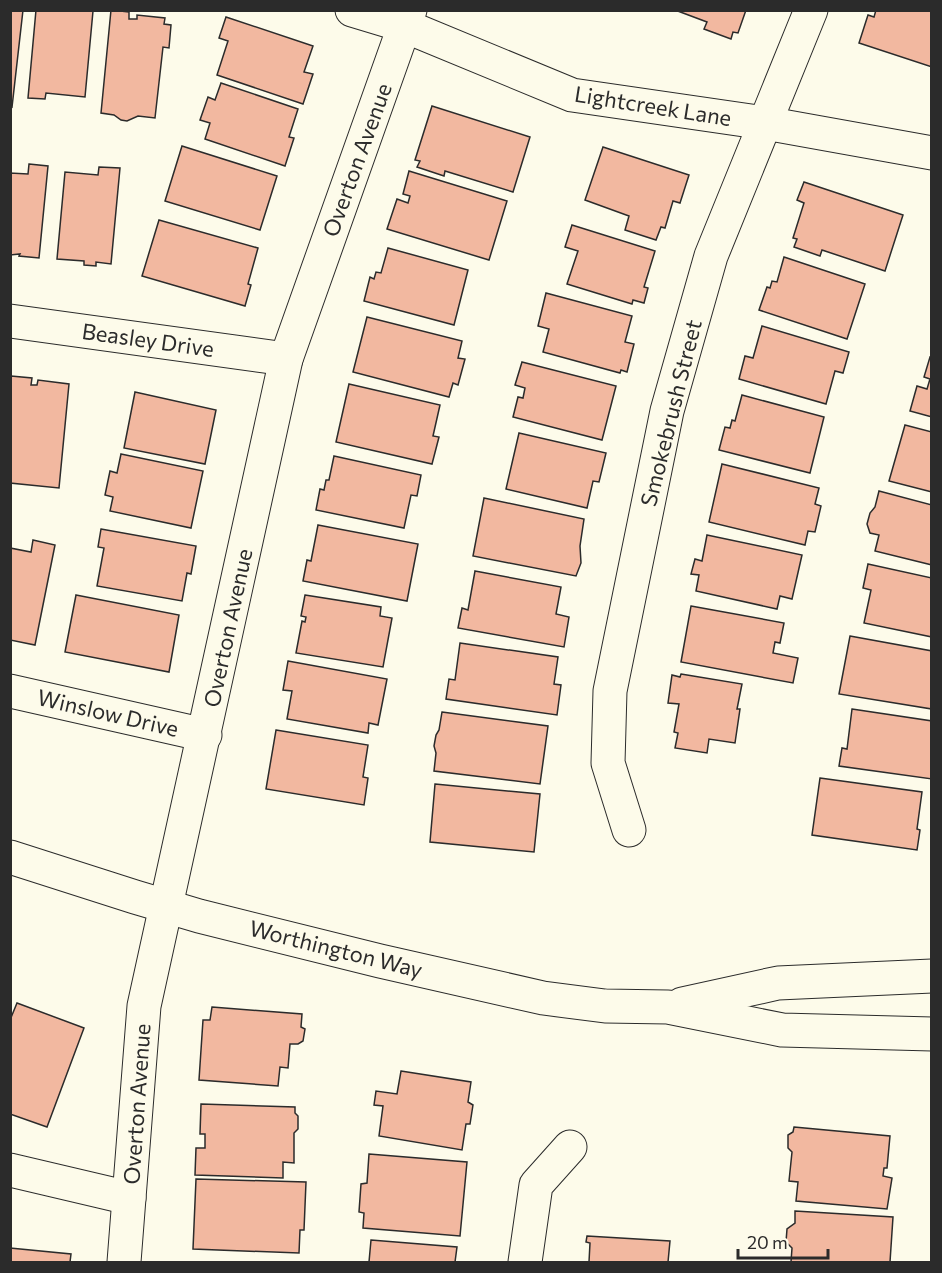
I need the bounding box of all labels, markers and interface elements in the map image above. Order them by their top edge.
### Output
street label: Overton Avenue [316,79,397,240]
street label: Lightcreek Lane [573,80,734,131]
street label: Beasley Drive [80,317,216,362]
street label: Smokebrush Street [634,317,707,509]
street label: Overton Avenue [198,546,257,710]
street label: Winslow Drive [35,683,181,742]
street label: Worthington Way [247,914,425,983]
street label: Overton Avenue [117,1023,156,1185]
scale bar [738,1222,828,1260]
text: 20 m [747,1231,788,1253]

